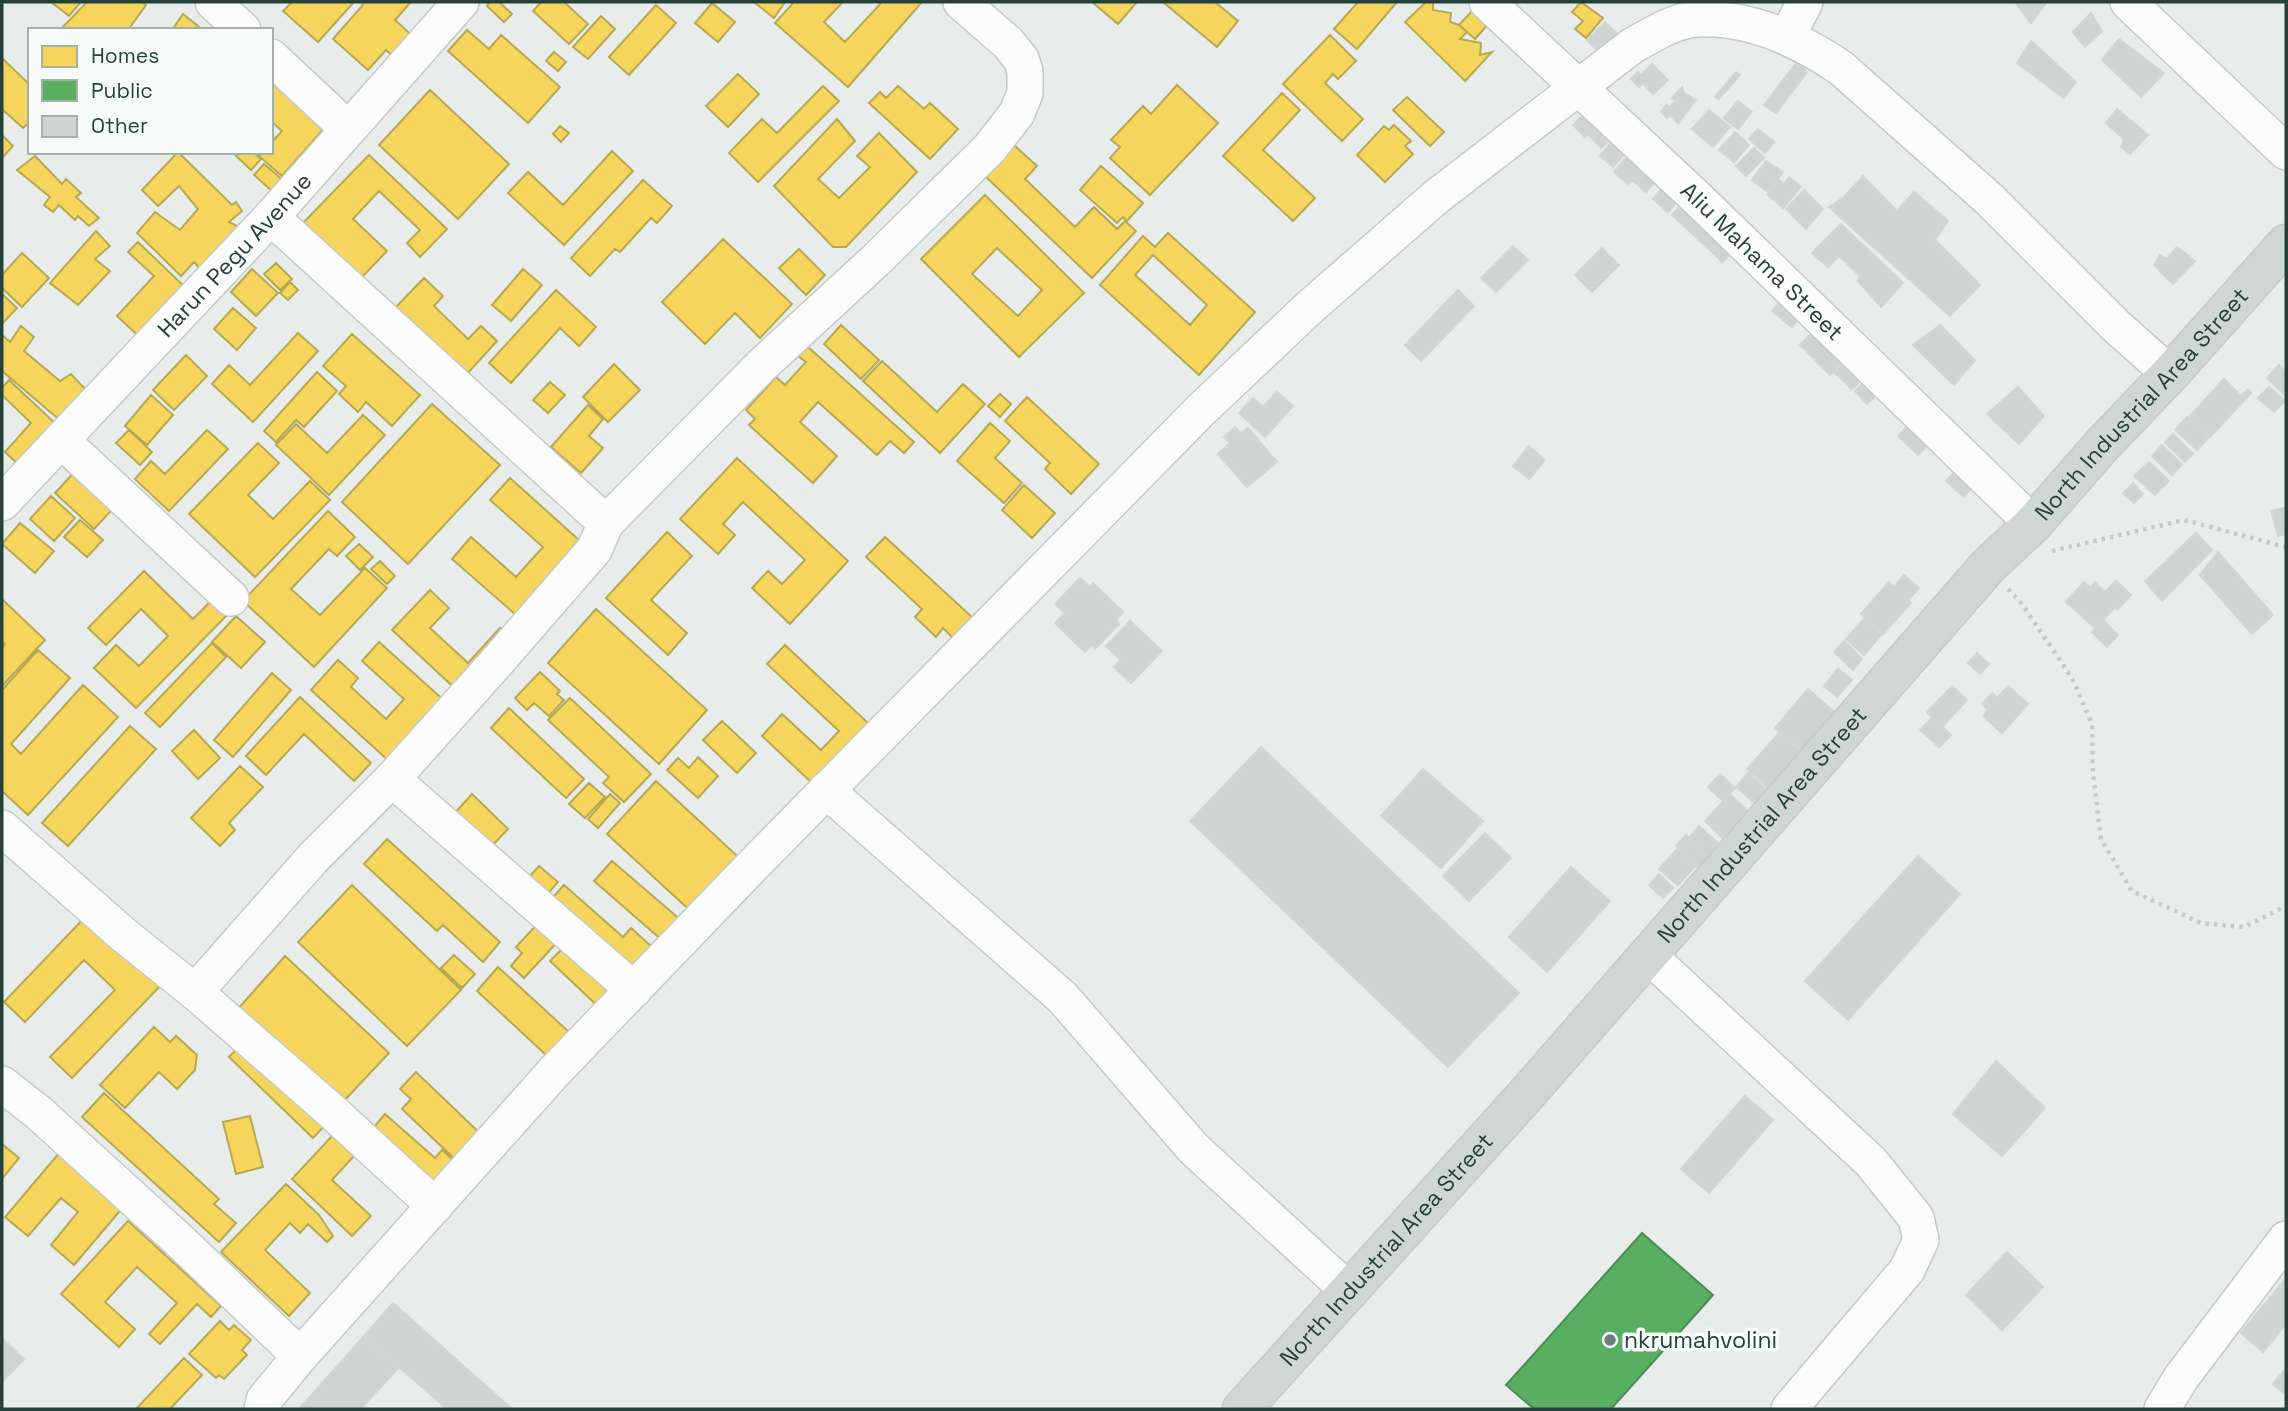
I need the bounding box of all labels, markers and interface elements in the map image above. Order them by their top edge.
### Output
legend [28,28,273,154]
text: Homes [91,42,159,69]
text: Public [91,77,153,104]
text: Other [91,112,148,139]
street label: Harun Pegu Avenue [151,166,318,344]
street label: Aliu Mahama Street [1674,175,1850,347]
street label: North Industrial Area Street [2028,281,2255,527]
street label: North Industrial Area Street [1650,700,1873,949]
street label: North Industrial Area Street [1273,1127,1499,1373]
place label: nkrumahvolini [1624,1325,1777,1355]
marker: nkrumahvolini [1602,1332,1618,1348]

